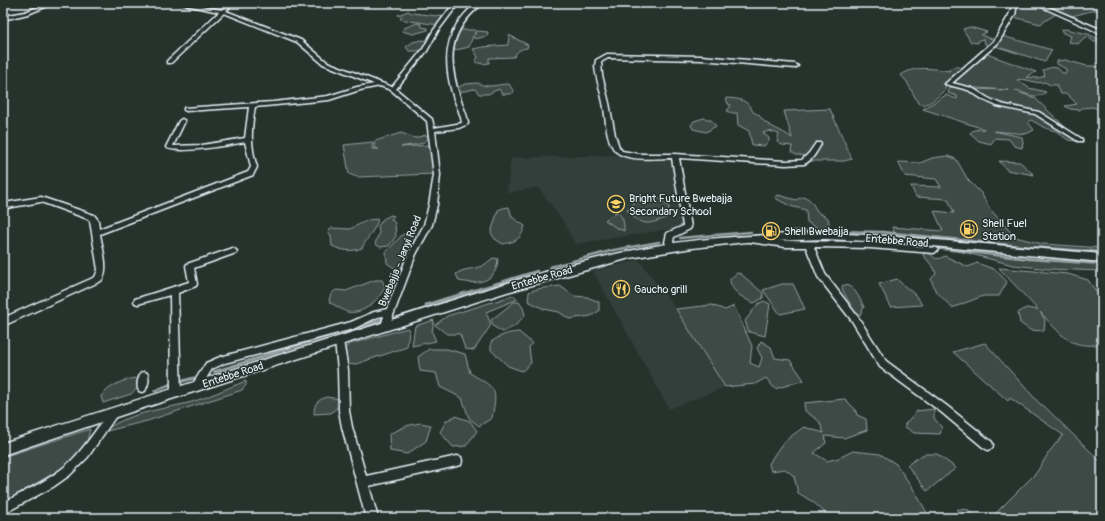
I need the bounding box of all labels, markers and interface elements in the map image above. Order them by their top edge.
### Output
place label: Bright Future Bwebajja Secondary School [629,192,732,218]
school or university icon: Bright Future Bwebajja Secondary School [606,194,626,214]
street label: Bwebajja - Janyi Road [376,214,424,308]
place label: Shell Fuel Station [982,217,1027,243]
fuel station icon: Shell Fuel Station [959,219,979,239]
fuel station icon: Shell Bwebajja [761,221,781,241]
place label: Shell Bwebajja [784,225,848,238]
street label: Entebbe Road [865,232,929,250]
street label: Entebbe Road [510,263,574,293]
restaurant icon: Gaucho grill [611,279,631,299]
place label: Gaucho grill [634,283,687,296]
street label: Entebbe Road [201,359,265,391]

